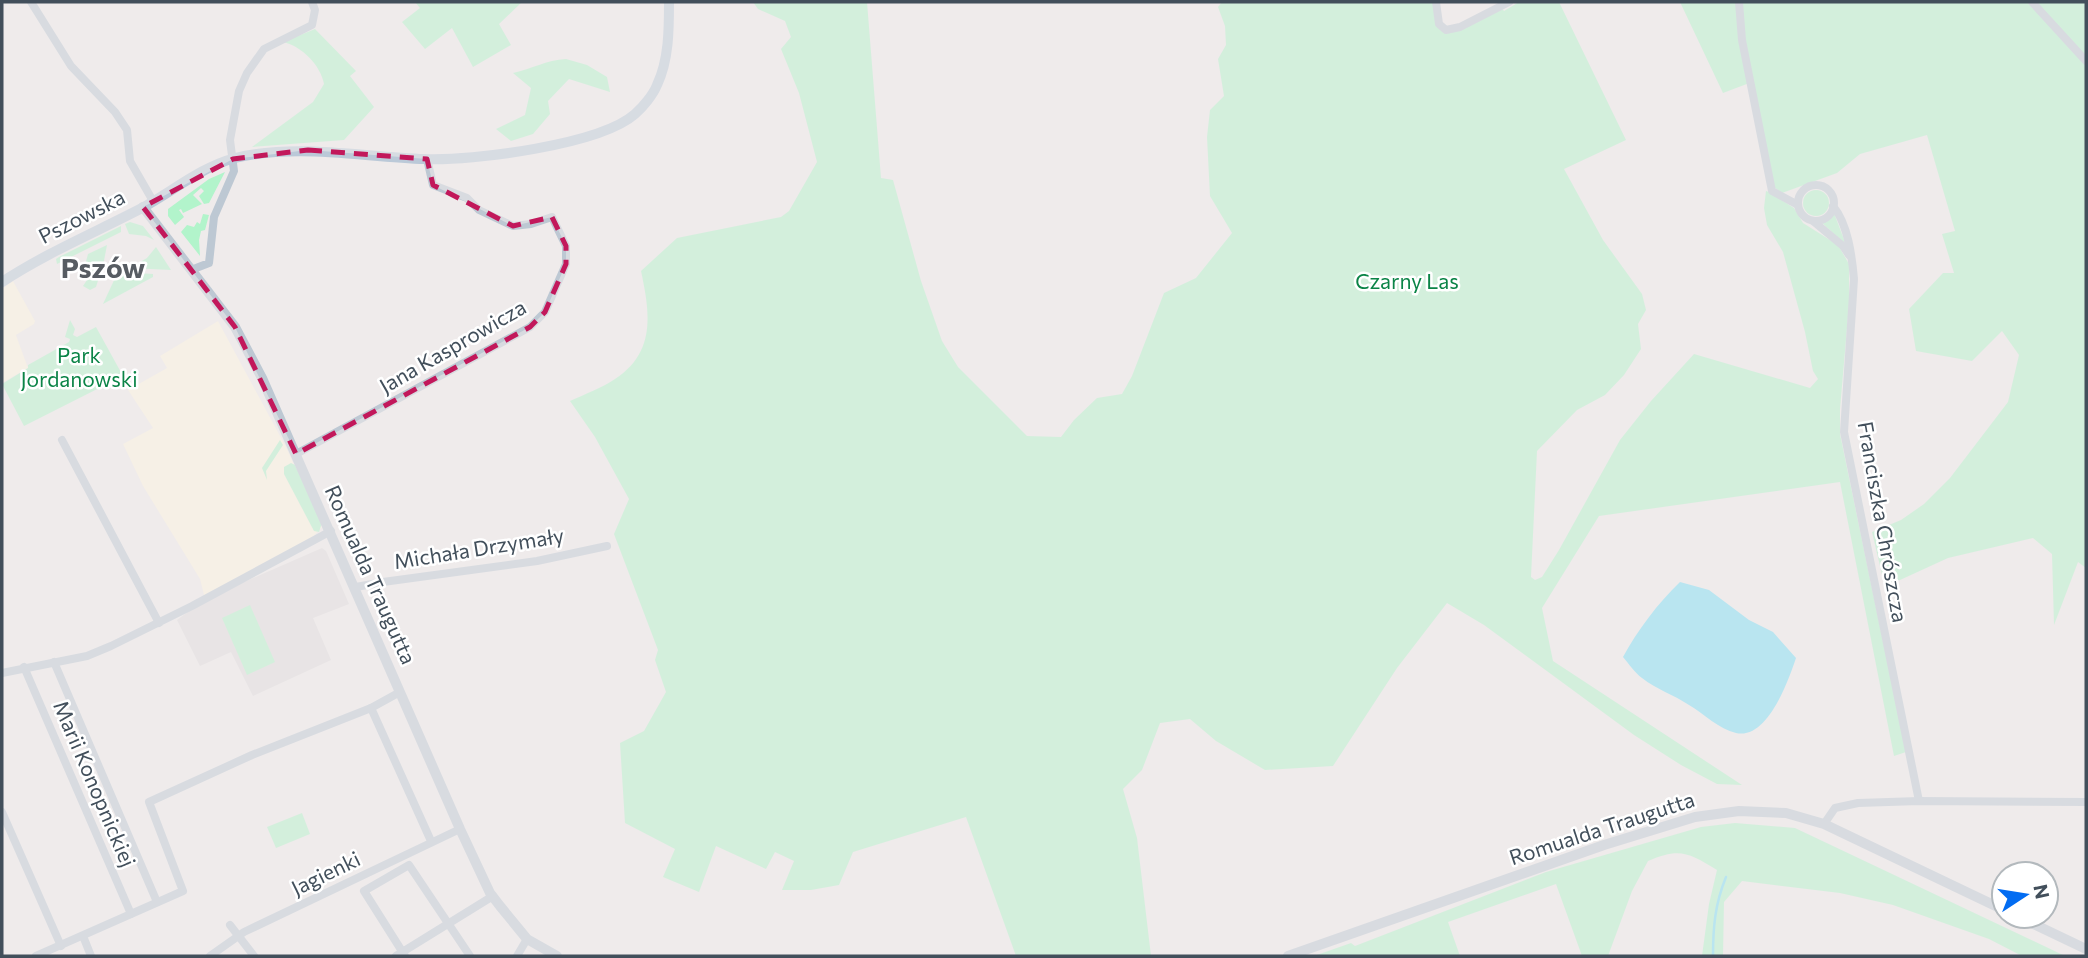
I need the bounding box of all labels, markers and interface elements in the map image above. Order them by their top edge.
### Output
street label: Pszowska [34,183,129,248]
district label: Pszów [61,250,145,284]
park label: Czarny Las [1355,268,1459,293]
street label: Jana Kasprowicza [374,294,530,398]
park label: Park Jordanowski [20,342,138,391]
street label: Franciszka Chrószcza [1853,419,1913,624]
street label: Romualda Traugutta [321,481,422,668]
street label: Michała Drzymały [392,522,566,573]
street label: Marii Konopnickiej [49,697,142,870]
street label: Romualda Traugutta [1506,786,1697,869]
street label: Jagienki [287,845,364,900]
north arrow [1990,860,2060,930]
text: N [2029,882,2055,901]

